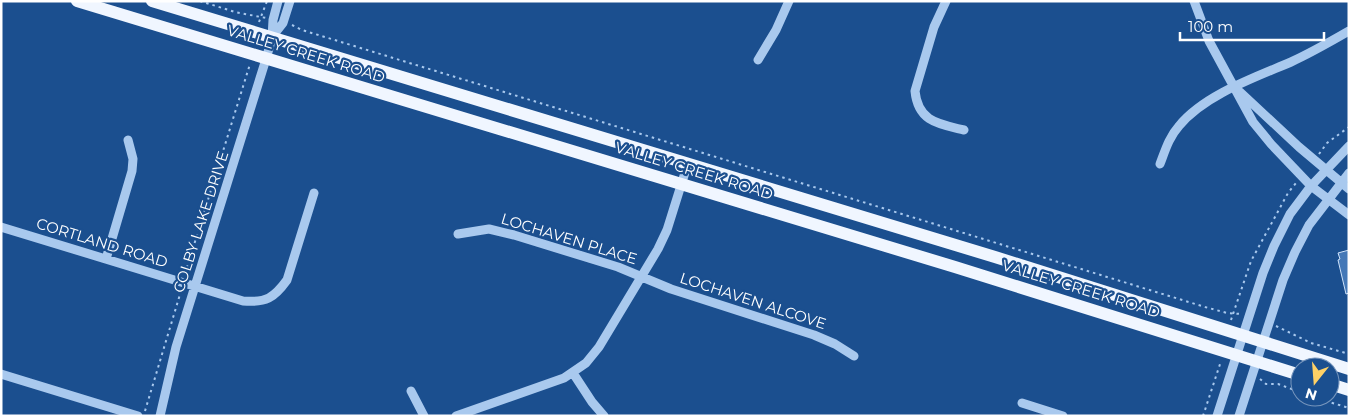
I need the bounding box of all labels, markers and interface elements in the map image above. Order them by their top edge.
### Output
scale bar [1180,10,1324,42]
text: 100 m [1188,17,1233,36]
street label: VALLEY CREEK ROAD [225,20,387,87]
street label: VALLEY CREEK ROAD [613,137,775,204]
street label: COLBY LAKE DRIVE [169,149,232,295]
street label: LOCHAVEN PLACE [499,209,640,268]
street label: CORTLAND ROAD [34,213,170,272]
street label: VALLEY CREEK ROAD [1000,255,1162,322]
street label: LOCHAVEN ALCOVE [678,268,829,333]
north arrow [1290,357,1340,407]
text: N [1303,384,1319,405]

